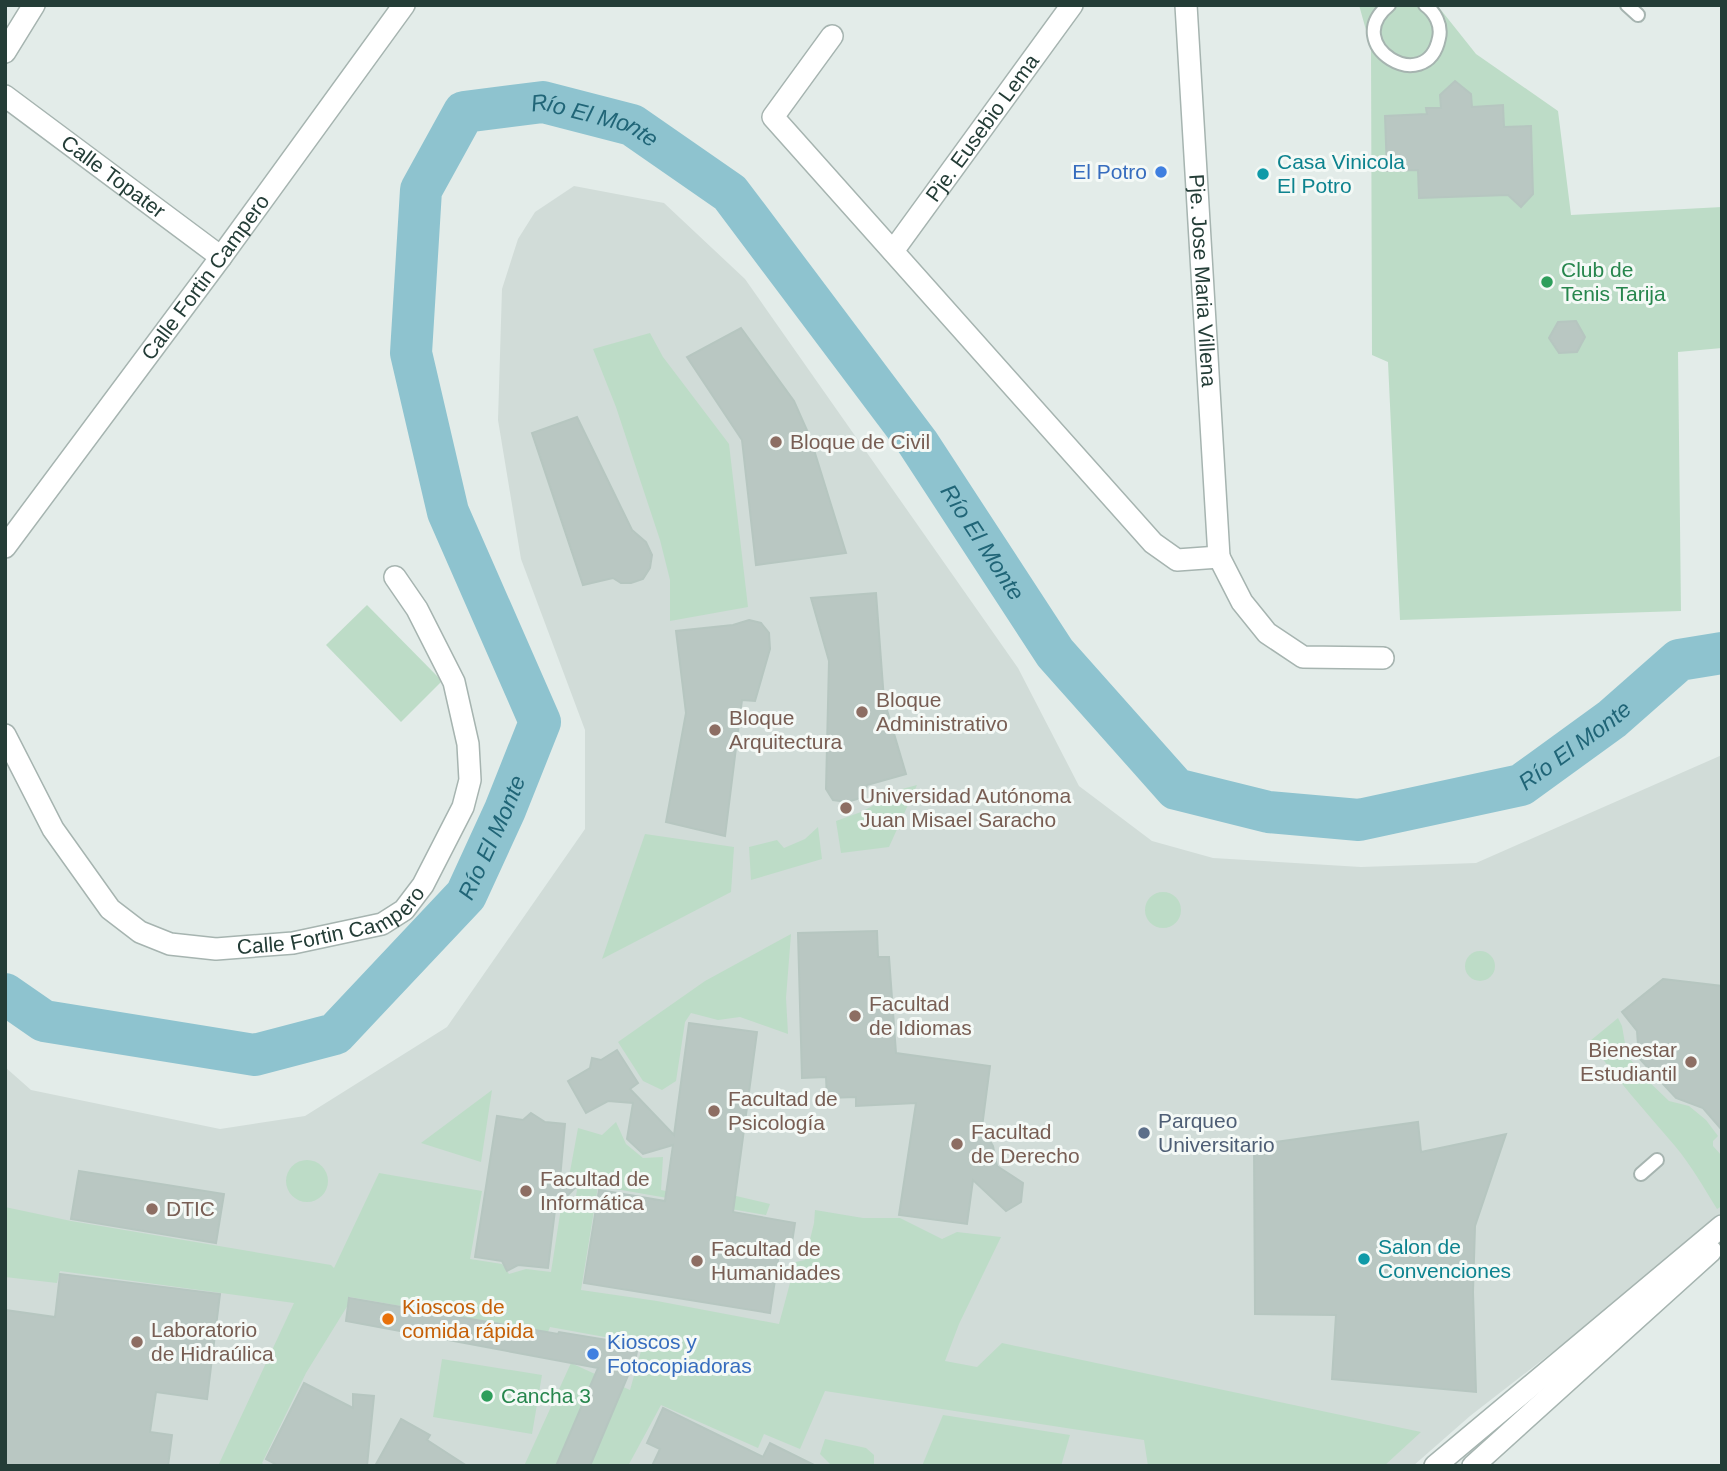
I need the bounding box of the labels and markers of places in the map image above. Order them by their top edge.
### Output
place label: Casa Vinicola El Potro [1277,150,1405,197]
place label: El Potro [1072,160,1147,183]
marker: El Potro [1153,164,1169,180]
marker: Casa Vinicola El Potro [1255,166,1271,182]
place label: Club de Tenis Tarija [1561,258,1666,305]
marker: Club de Tenis Tarija [1539,274,1555,290]
place label: Bloque de Civil [790,430,930,453]
marker: Bloque de Civil [768,434,784,450]
place label: Bloque Administrativo [876,688,1008,735]
marker: Bloque Administrativo [854,704,870,720]
place label: Bloque Arquitectura [729,706,843,753]
marker: Bloque Arquitectura [707,722,723,738]
place label: Universidad Autónoma Juan Misael Saracho [860,784,1072,831]
marker: Universidad Autónoma Juan Misael Saracho [838,800,854,816]
place label: Facultad de Idiomas [869,992,972,1039]
marker: Facultad de Idiomas [847,1008,863,1024]
place label: Bienestar Estudiantil [1580,1038,1677,1085]
marker: Bienestar Estudiantil [1683,1054,1699,1070]
place label: Facultad de Psicología [728,1087,838,1134]
marker: Facultad de Psicología [706,1103,722,1119]
place label: Parqueo Universitario [1158,1109,1275,1156]
place label: Facultad de Derecho [971,1120,1080,1167]
marker: Parqueo Universitario [1136,1125,1152,1141]
marker: Facultad de Derecho [949,1136,965,1152]
place label: Facultad de Informática [540,1167,650,1214]
marker: Facultad de Informática [518,1183,534,1199]
place label: DTIC [166,1197,215,1220]
marker: DTIC [144,1201,160,1217]
place label: Salon de Convenciones [1378,1235,1511,1282]
place label: Facultad de Humanidades [711,1237,841,1284]
marker: Salon de Convenciones [1356,1251,1372,1267]
marker: Facultad de Humanidades [689,1253,705,1269]
place label: Kioscos de comida rápida [402,1295,534,1342]
marker: Kioscos de comida rápida [380,1311,396,1327]
place label: Laboratorio de Hidraúlica [151,1318,274,1365]
place label: Kioscos y Fotocopiadoras [607,1330,752,1377]
marker: Laboratorio de Hidraúlica [129,1334,145,1350]
marker: Kioscos y Fotocopiadoras [585,1346,601,1362]
place label: Cancha 3 [501,1384,591,1407]
marker: Cancha 3 [479,1388,495,1404]

